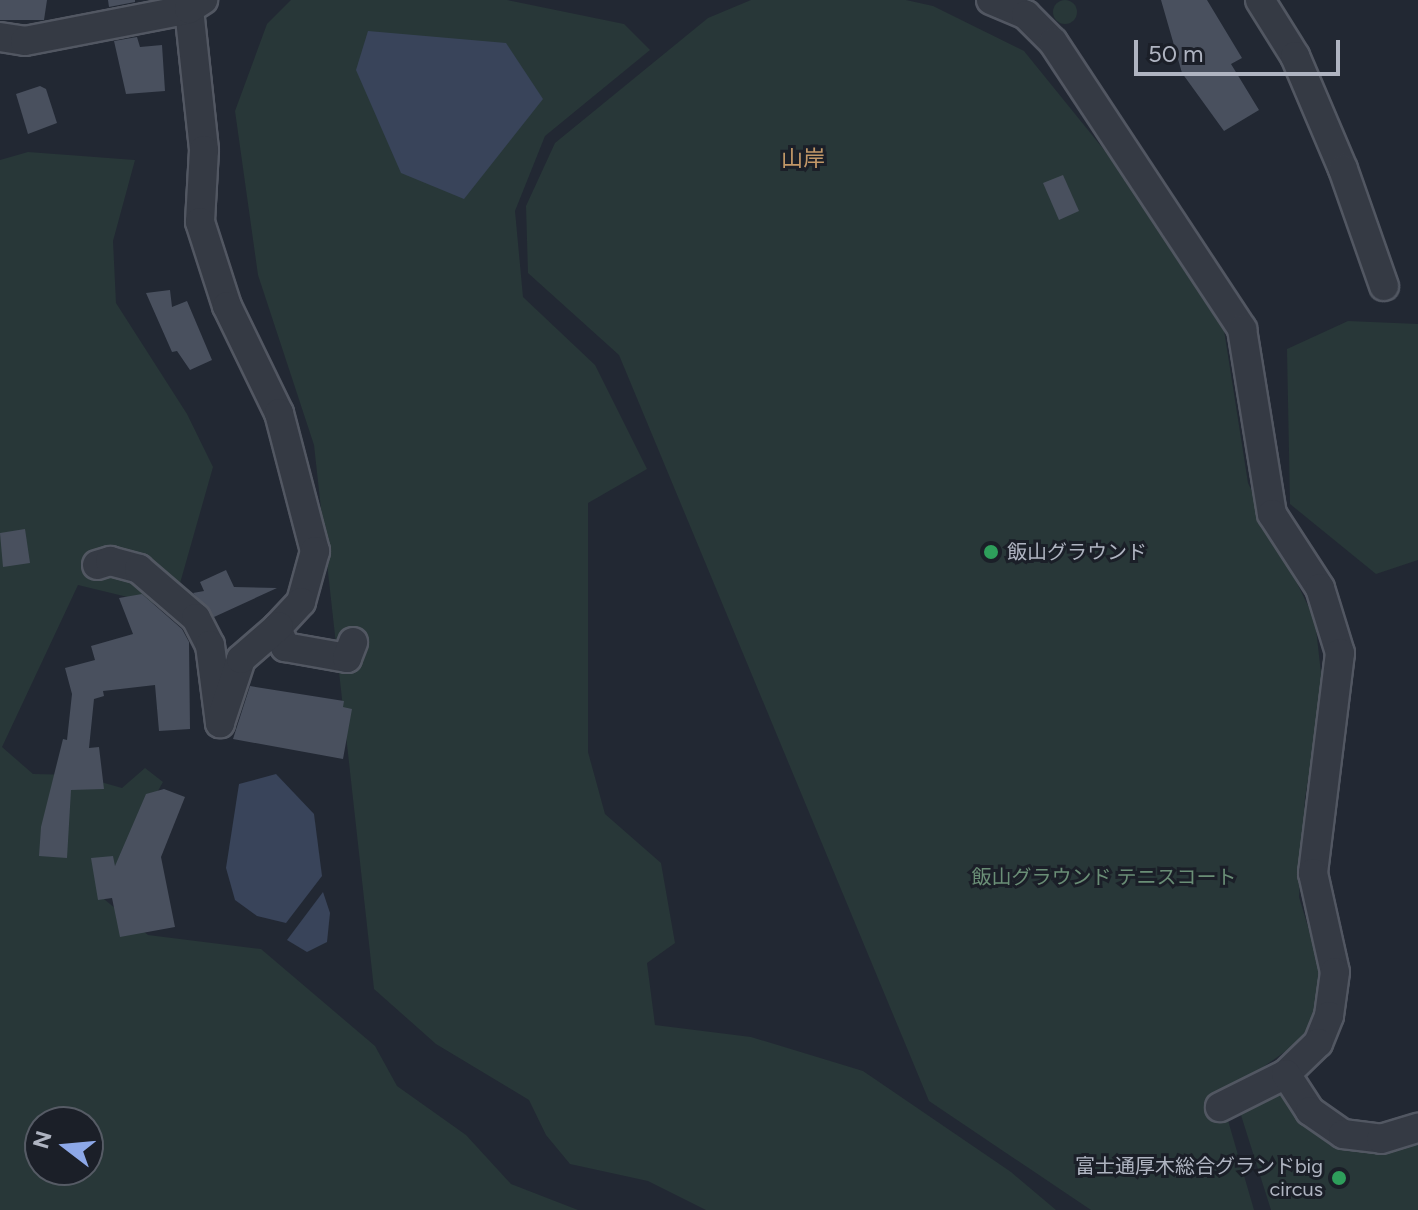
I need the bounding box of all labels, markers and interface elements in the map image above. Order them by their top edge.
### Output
scale bar [1138,24,1344,74]
text: 50 m [1148,39,1204,68]
district label: 山岸 [781,146,825,172]
place label: 飯山グラウンド [1007,540,1147,564]
marker: 飯山グラウンド [982,543,1000,561]
park label: 飯山グラウンド テニスコート [972,865,1236,889]
north arrow [24,1106,104,1186]
text: N [27,1128,58,1152]
place label: 富士通厚木総合グランドbig circus [1075,1154,1323,1201]
marker: 富士通厚木総合グランドbig circus [1330,1169,1348,1187]

